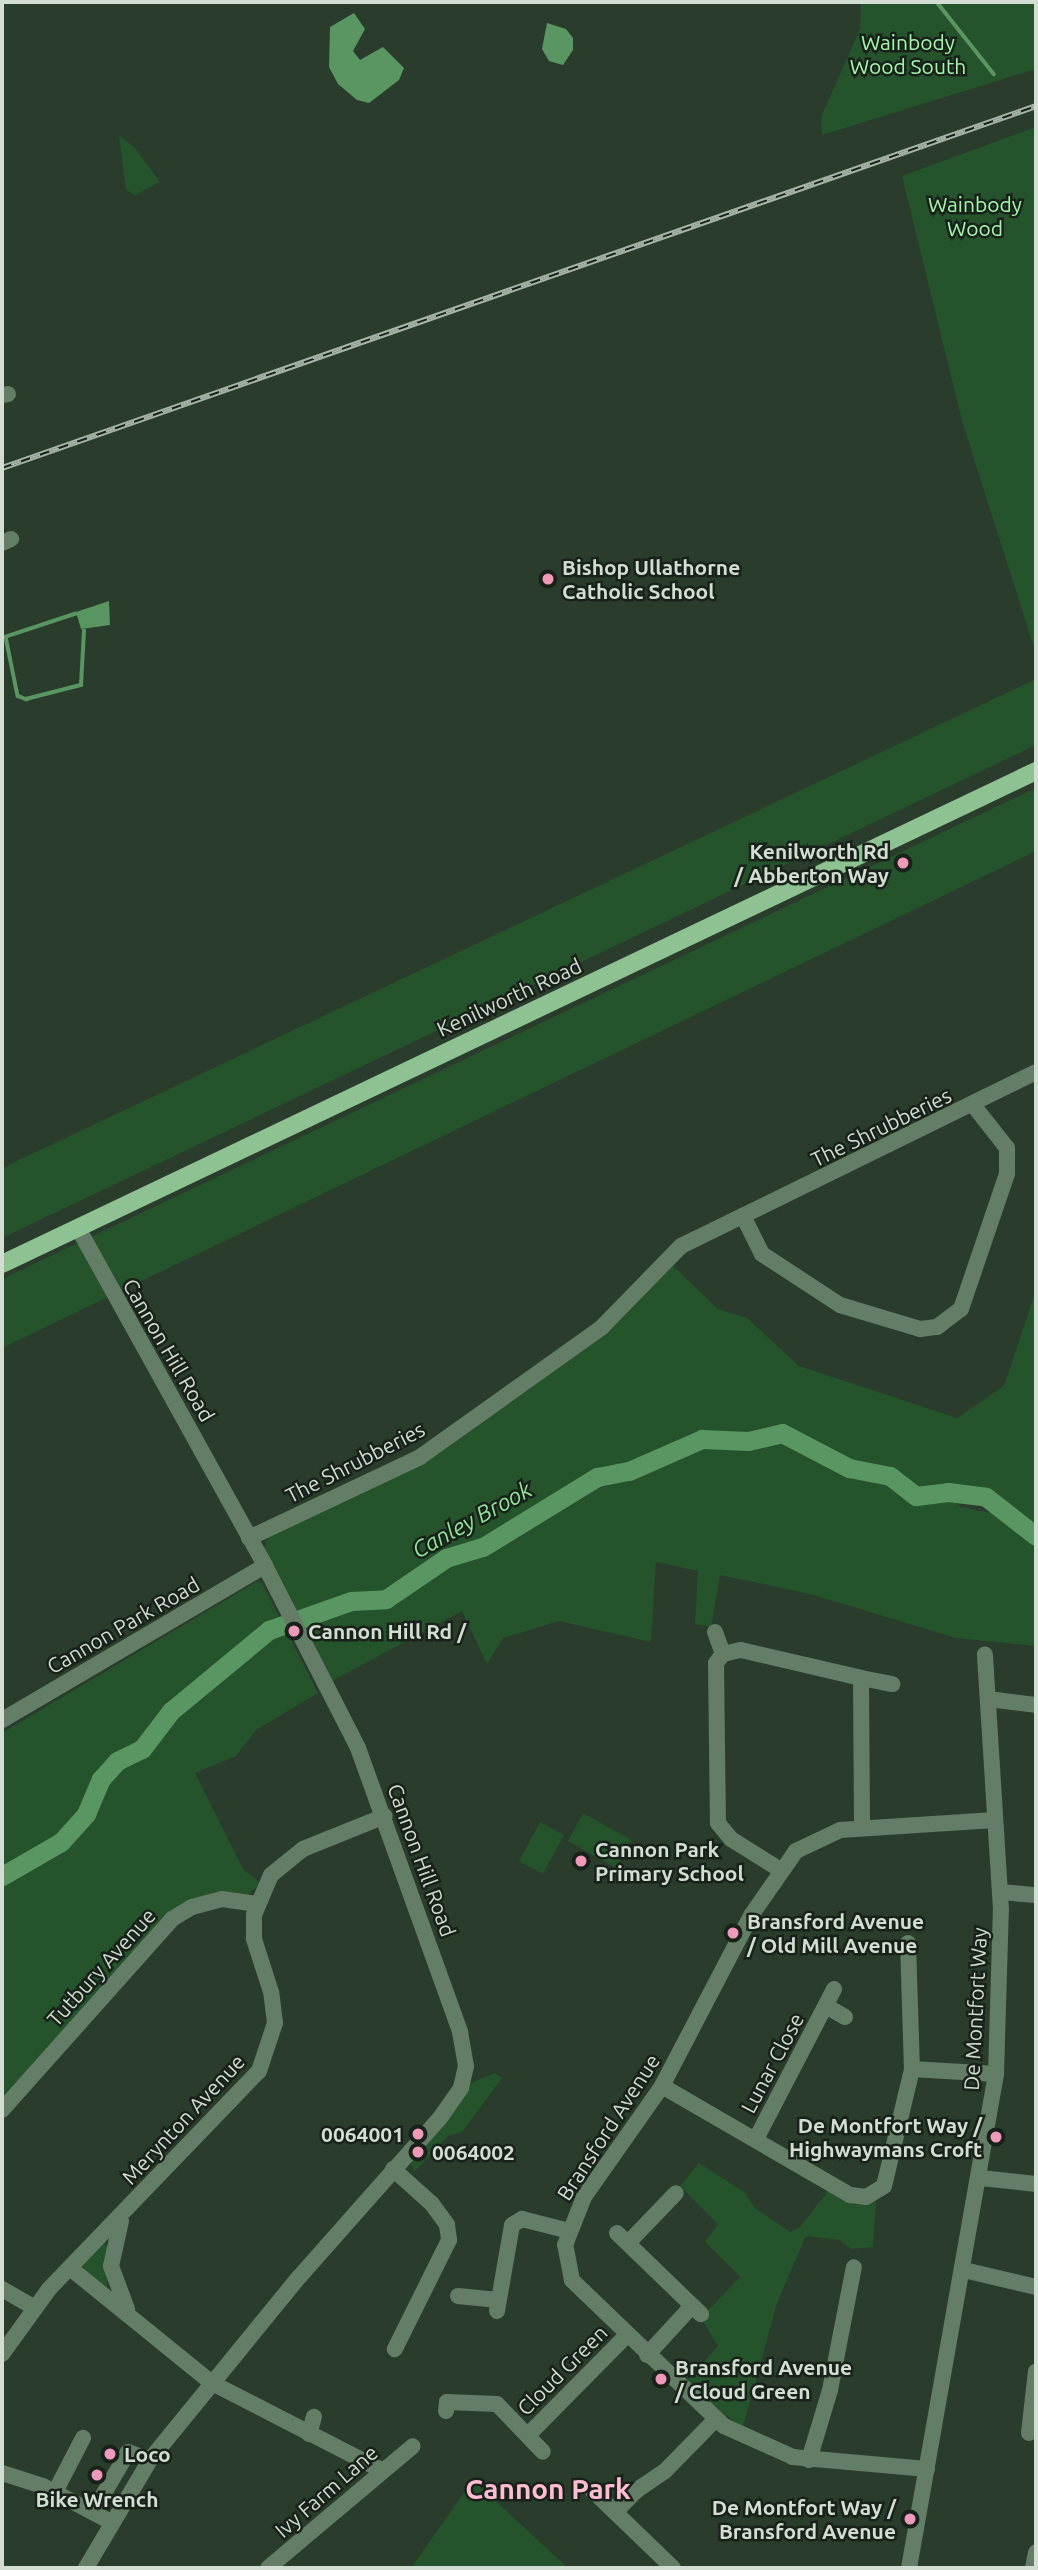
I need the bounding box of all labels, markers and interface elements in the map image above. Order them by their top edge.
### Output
park label: Wainbody Wood South [850,29,966,79]
park label: Wainbody Wood [928,191,1022,241]
place label: Bishop Ullathorne Catholic School [562,554,740,604]
marker: Bishop Ullathorne Catholic School [540,571,556,587]
place label: Kenilworth Rd / Abberton Way [734,838,889,888]
marker: Kenilworth Rd / Abberton Way [895,855,911,871]
street label: Kenilworth Road [433,952,585,1042]
street label: The Shrubberies [807,1082,955,1172]
street label: Cannon Hill Road [118,1274,220,1426]
street label: The Shrubberies [281,1416,429,1508]
water label: Canley Brook [407,1476,537,1564]
street label: Cannon Park Road [42,1571,204,1679]
place label: Cannon Hill Rd / [308,1618,466,1644]
marker: Cannon Hill Rd / [286,1623,302,1639]
street label: Cannon Hill Road [383,1780,461,1940]
place label: Cannon Park Primary School [595,1836,744,1886]
marker: Cannon Park Primary School [573,1853,589,1869]
street label: Tutbury Avenue [42,1903,160,2031]
place label: Bransford Avenue / Old Mill Avenue [747,1908,924,1958]
marker: Bransford Avenue / Old Mill Avenue [725,1925,741,1941]
street label: De Montfort Way [958,1927,992,2091]
street label: Lunar Close [735,2009,809,2117]
street label: Merynton Avenue [116,2049,250,2189]
street label: Bransford Avenue [551,2049,665,2205]
place label: De Montfort Way / Highwaymans Croft [789,2112,982,2162]
place label: 0064001 [321,2121,404,2147]
marker: 0064001 [410,2126,426,2142]
marker: De Montfort Way / Highwaymans Croft [988,2129,1004,2145]
place label: 0064002 [432,2139,515,2165]
marker: 0064002 [410,2144,426,2160]
street label: Cloud Green [512,2320,612,2420]
place label: Bransford Avenue / Cloud Green [675,2354,852,2404]
marker: Bransford Avenue / Cloud Green [653,2371,669,2387]
street label: Ivy Farm Lane [269,2440,383,2542]
place label: Loco [124,2441,171,2467]
marker: Loco [102,2446,118,2462]
marker: Bike Wrench [89,2467,105,2483]
district label: Cannon Park [465,2472,631,2506]
place label: Bike Wrench [36,2486,158,2512]
place label: De Montfort Way / Bransford Avenue [712,2494,896,2544]
marker: De Montfort Way / Bransford Avenue [902,2511,918,2527]

